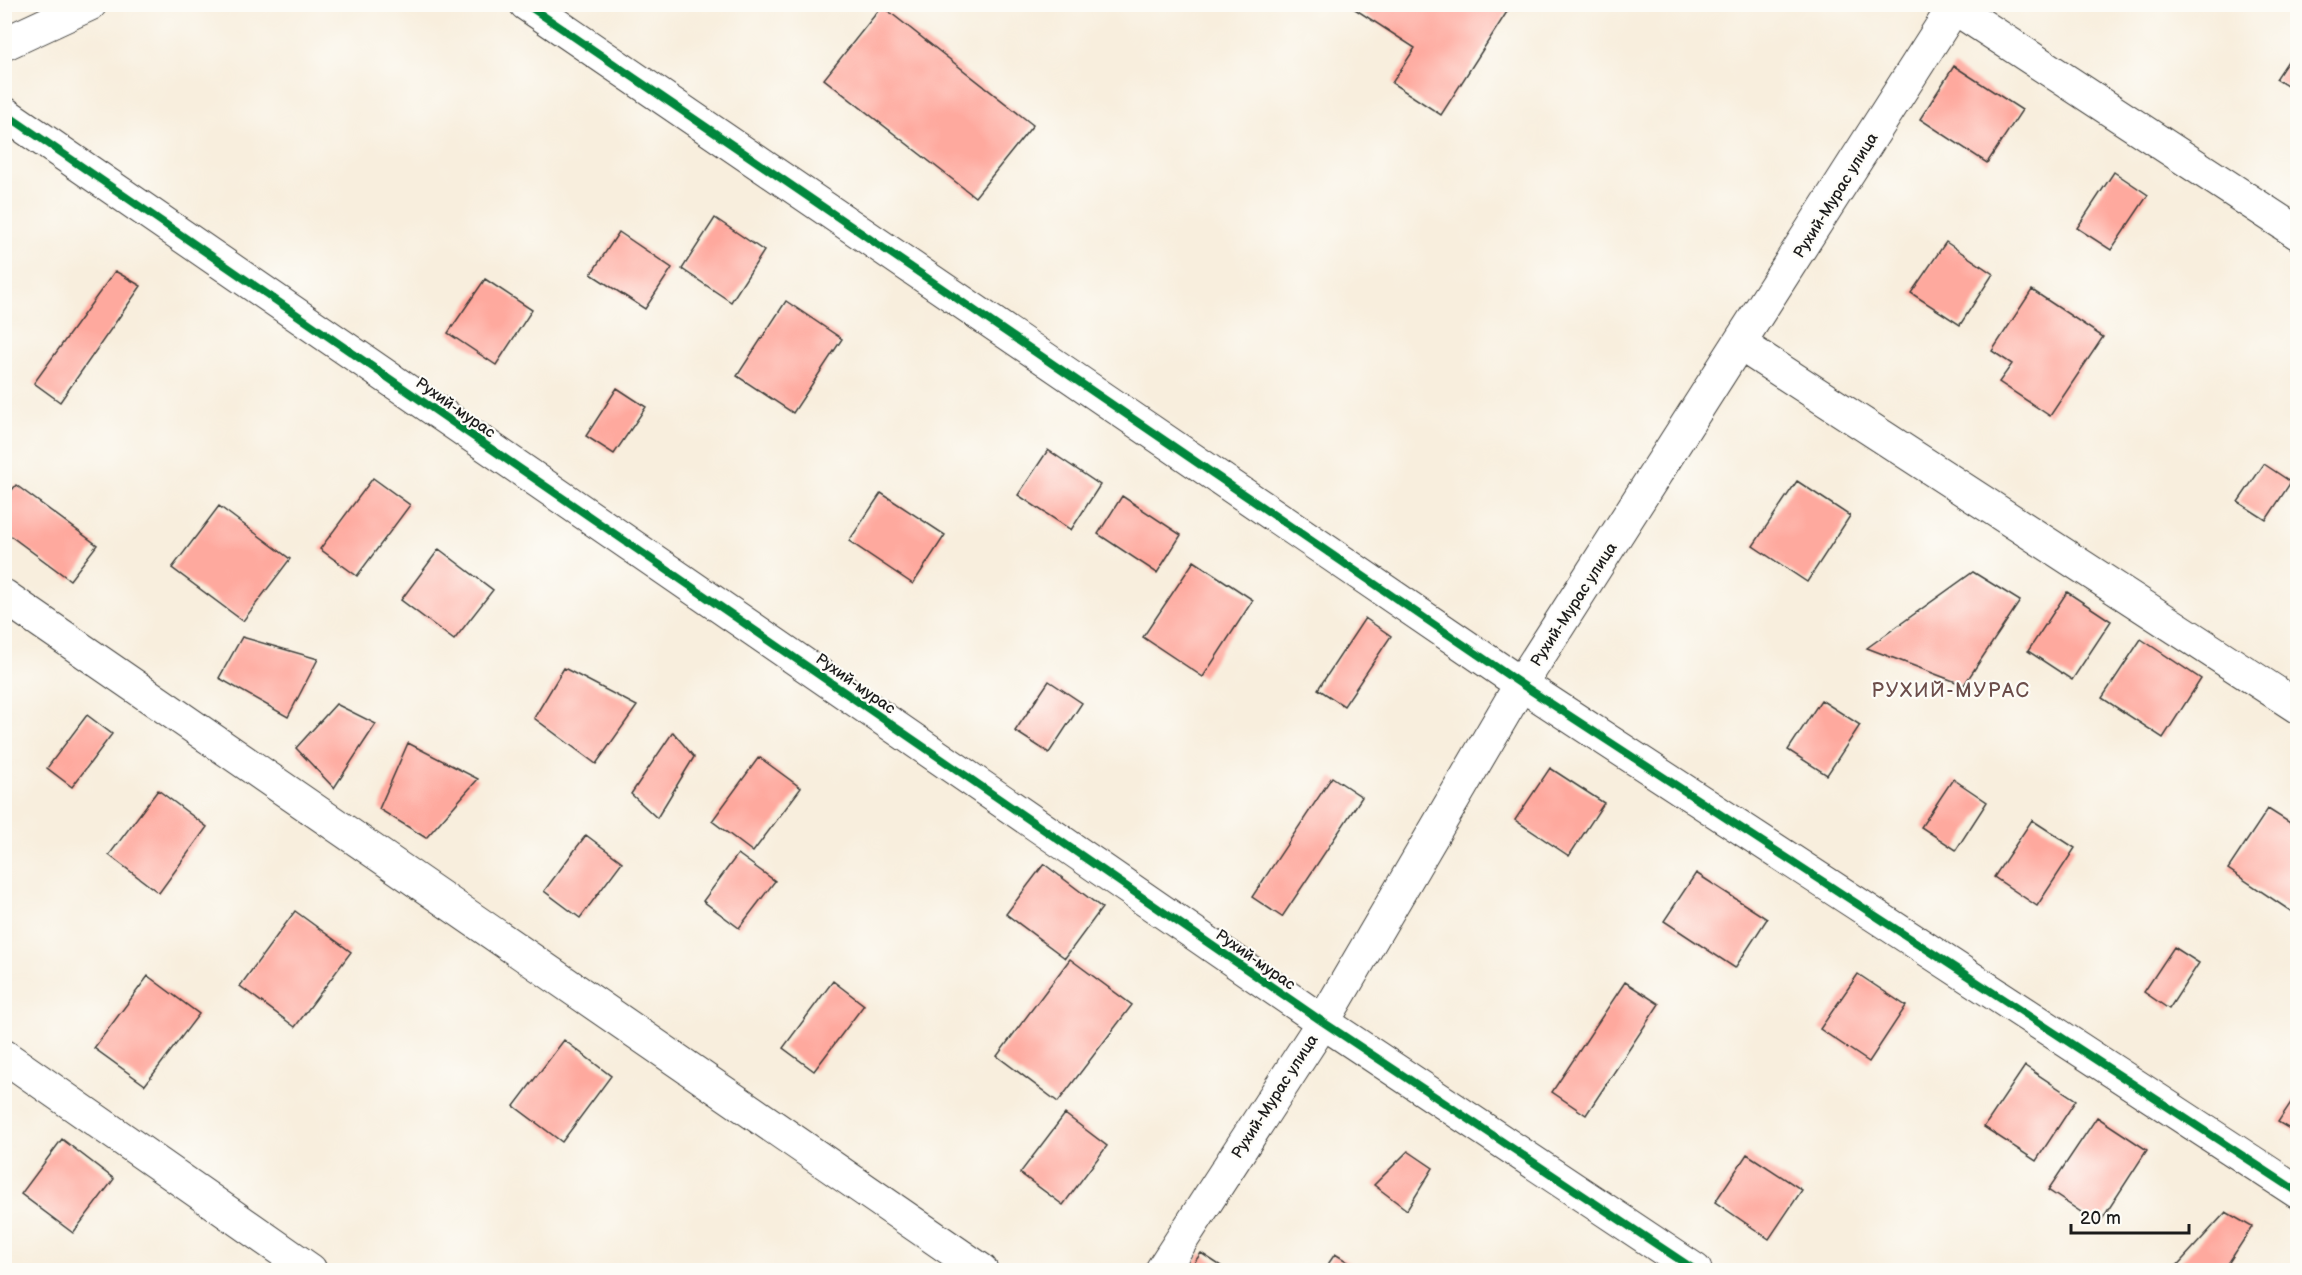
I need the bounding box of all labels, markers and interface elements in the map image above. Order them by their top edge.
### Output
street label: Рухий-Мурас улица [1790,129,1883,262]
street label: Рухий-мурас [412,374,499,443]
street label: Рухий-Мурас улица [1527,539,1622,671]
street label: Рухий-мурас [812,650,899,719]
district label: РУХИЙ-МУРАС [1871,679,2031,703]
street label: Рухий-мурас [1212,926,1299,995]
street label: Рухий-Мурас улица [1228,1031,1323,1163]
scale bar [2071,1197,2190,1235]
text: 20 m [2080,1208,2121,1229]

